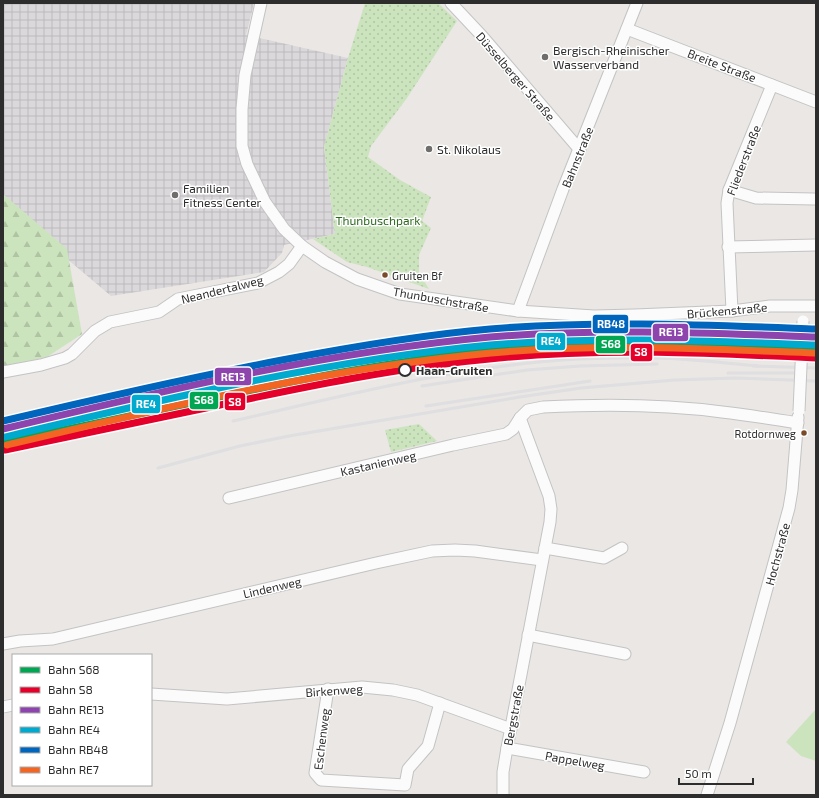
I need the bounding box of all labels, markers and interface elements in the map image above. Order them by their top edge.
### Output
street label: Düsselberger Straße [474,29,558,123]
place label: Bergisch-Rheinischer Wasserverband [553,43,670,71]
street label: Breite Straße [686,45,758,85]
marker: Bergisch-Rheinischer Wasserverband [540,52,550,62]
street label: Fliederstraße [723,123,763,197]
street label: Bahnstraße [558,124,596,190]
place label: St. Nikolaus [437,142,501,156]
marker: St. Nikolaus [424,144,434,154]
place label: Familien Fitness Center [183,181,262,209]
marker: Familien Fitness Center [170,190,180,200]
park label: Thunbuschpark [336,213,420,227]
place label: Gruiten Bf [392,269,443,282]
marker: Gruiten Bf [380,270,390,280]
street label: Neandertalweg [179,272,265,306]
street label: Thunbuschstraße [392,284,490,314]
street label: Brückenstraße [686,300,768,320]
line badge: RB48 [592,314,629,334]
text: RB48 [597,317,625,330]
line badge: RE13 [652,323,689,342]
text: RE13 [659,325,683,338]
line badge: RE4 [536,332,566,351]
text: RE4 [541,334,561,347]
line badge: S68 [595,335,626,354]
text: S68 [601,337,621,350]
line badge: S8 [630,343,653,362]
text: S8 [634,345,648,358]
marker: Haan-Gruiten [398,363,412,377]
place label: Haan-Gruiten [416,363,492,377]
line badge: RE13 [214,367,252,386]
text: RE13 [221,370,245,383]
line badge: S68 [189,391,219,410]
line badge: S8 [224,392,246,411]
text: S68 [194,393,214,406]
line badge: RE4 [131,394,161,414]
text: S8 [228,395,242,408]
text: RE4 [136,397,156,410]
place label: Rotdornweg [734,427,796,440]
marker: Rotdornweg [799,428,809,438]
street label: Kastanienweg [339,447,418,479]
street label: Hochstraße [762,521,792,587]
street label: Lindenweg [241,573,303,601]
legend [12,654,152,786]
text: Bahn S68 [48,662,100,676]
street label: Birkenweg [305,681,363,699]
text: Bahn S8 [48,682,93,696]
street label: Bergstraße [500,683,526,747]
text: Bahn RE13 [48,702,104,716]
street label: Eschenweg [310,707,332,771]
text: Bahn RE4 [48,722,100,736]
text: Bahn RB48 [48,742,108,756]
street label: Pappelweg [544,748,606,772]
scale bar [679,760,753,786]
text: Bahn RE7 [48,762,99,776]
text: 50 m [685,766,712,780]

